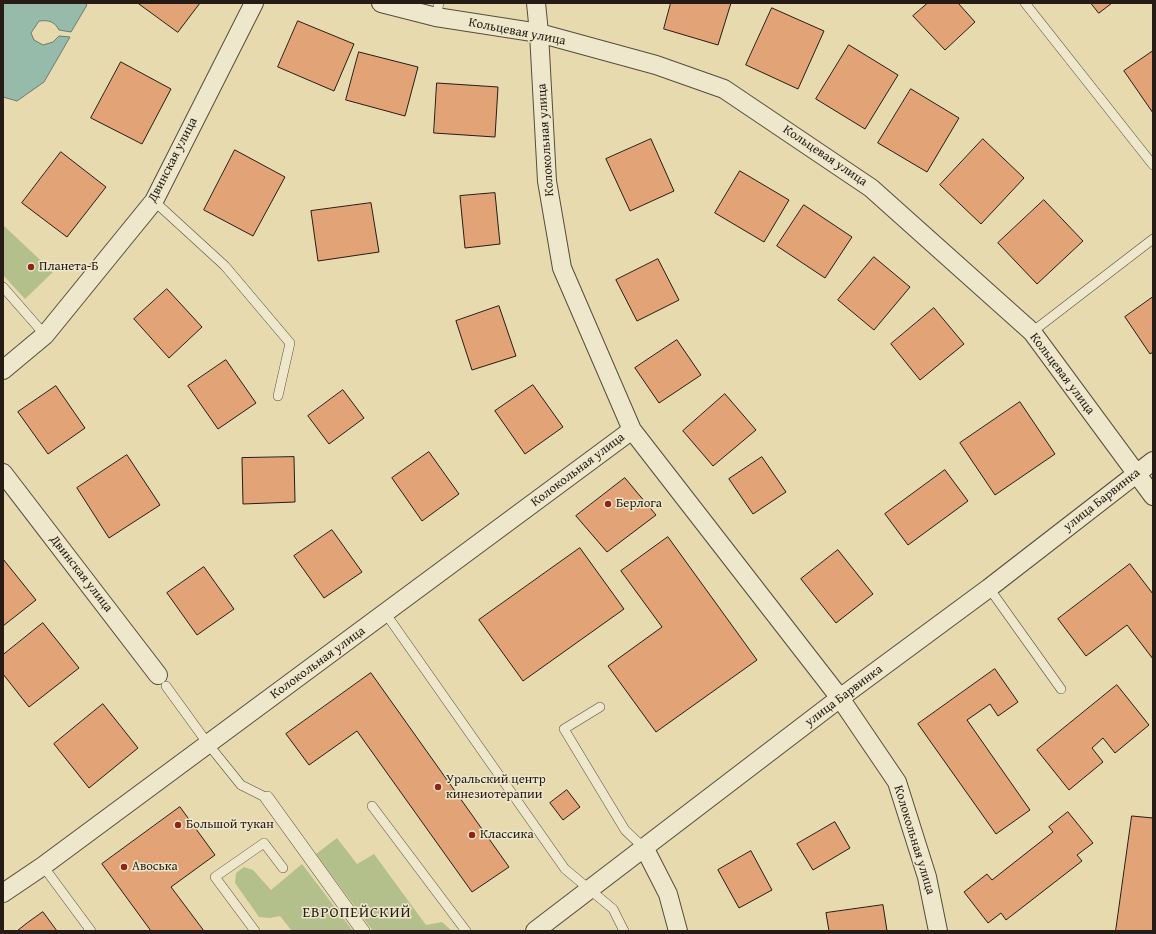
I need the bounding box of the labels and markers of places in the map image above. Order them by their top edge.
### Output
place label: Планета-Б [39,259,99,275]
marker: Планета-Б [26,262,36,272]
place label: Берлога [616,496,662,512]
marker: Берлога [603,499,613,509]
place label: Уральский центр кинезиотерапии [446,772,546,803]
marker: Уральский центр кинезиотерапии [433,782,443,792]
place label: Большой тукан [186,817,274,833]
marker: Большой тукан [173,820,183,830]
place label: Классика [480,827,534,843]
marker: Классика [467,830,477,840]
place label: Авоська [132,859,178,875]
marker: Авоська [119,862,129,872]

